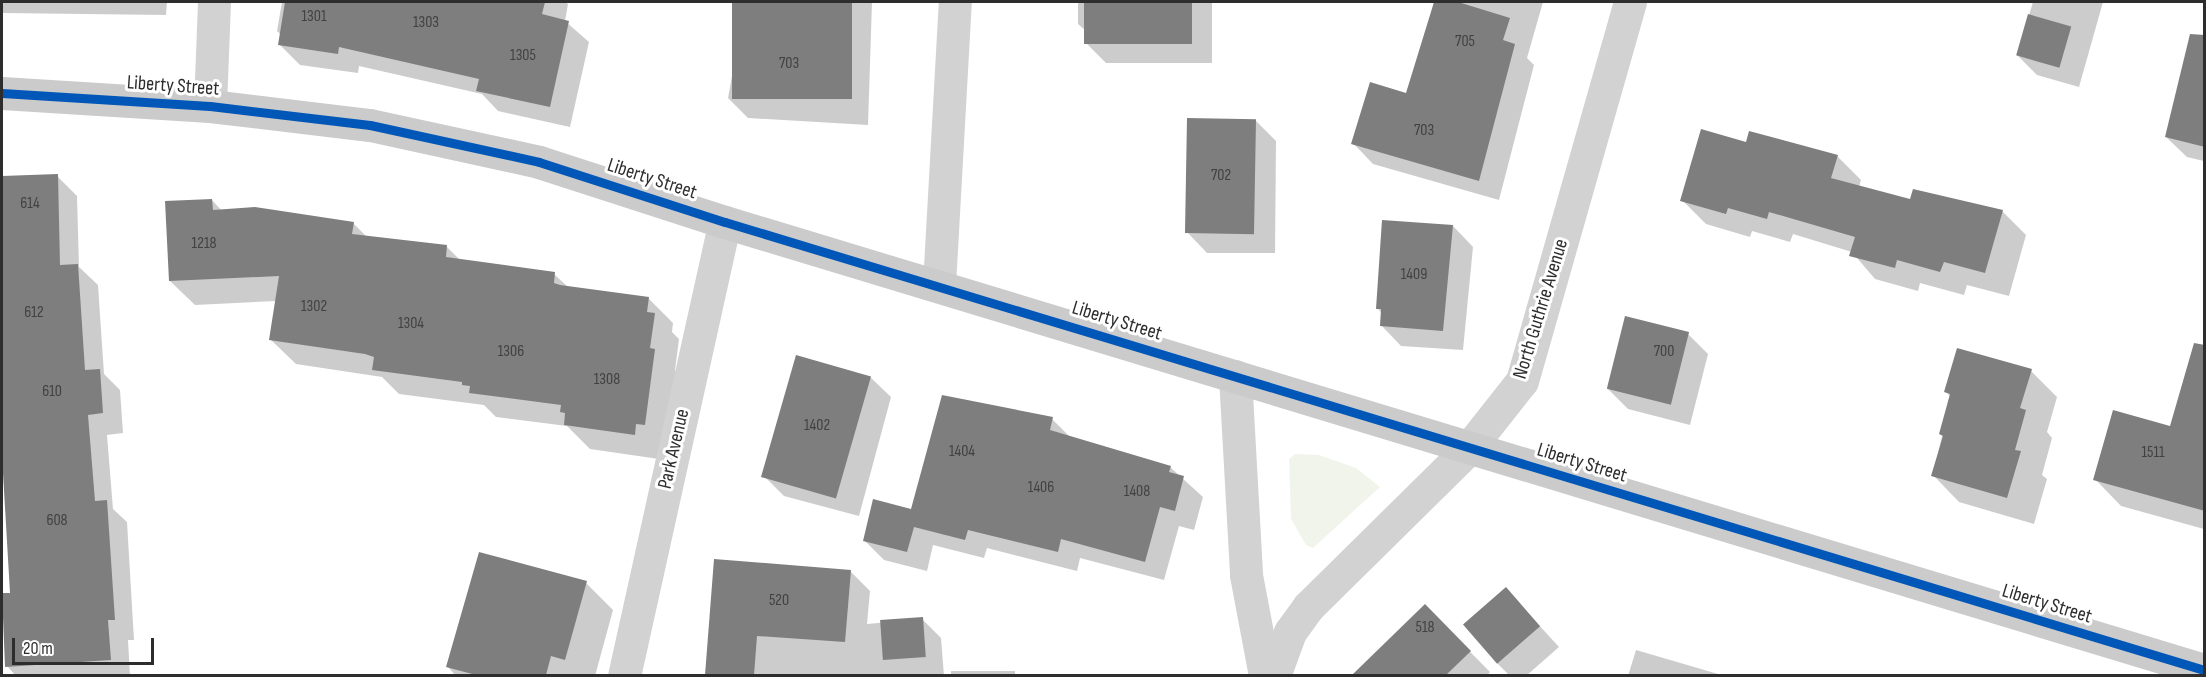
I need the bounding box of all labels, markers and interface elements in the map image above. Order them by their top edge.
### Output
house number: 1301 [301,7,327,27]
house number: 1303 [413,13,439,33]
house number: 705 [1455,32,1475,52]
house number: 1305 [510,46,536,66]
house number: 703 [779,54,799,74]
street label: Liberty Street [126,71,220,101]
house number: 703 [1414,121,1434,141]
street label: Liberty Street [604,153,700,205]
house number: 702 [1211,166,1231,186]
house number: 614 [20,194,40,214]
house number: 1218 [191,234,217,254]
street label: North Guthrie Avenue [1508,236,1574,382]
house number: 1409 [1401,265,1427,285]
street label: Liberty Street [1069,296,1165,346]
house number: 1302 [301,297,327,317]
house number: 612 [24,303,44,323]
house number: 1304 [398,314,424,334]
house number: 1306 [498,342,524,362]
house number: 700 [1654,342,1674,362]
house number: 1308 [594,370,620,390]
house number: 610 [42,382,62,402]
street label: Park Avenue [653,407,695,491]
house number: 1402 [804,416,830,436]
street label: Liberty Street [1534,438,1630,488]
house number: 1404 [949,442,975,462]
house number: 1511 [2141,443,2165,463]
house number: 1406 [1028,478,1054,498]
house number: 1408 [1124,482,1150,502]
house number: 608 [46,511,68,531]
street label: Liberty Street [1999,579,2095,629]
house number: 520 [769,591,789,611]
house number: 518 [1415,618,1435,638]
scale bar [15,626,158,664]
text: 20 m [23,638,53,659]

